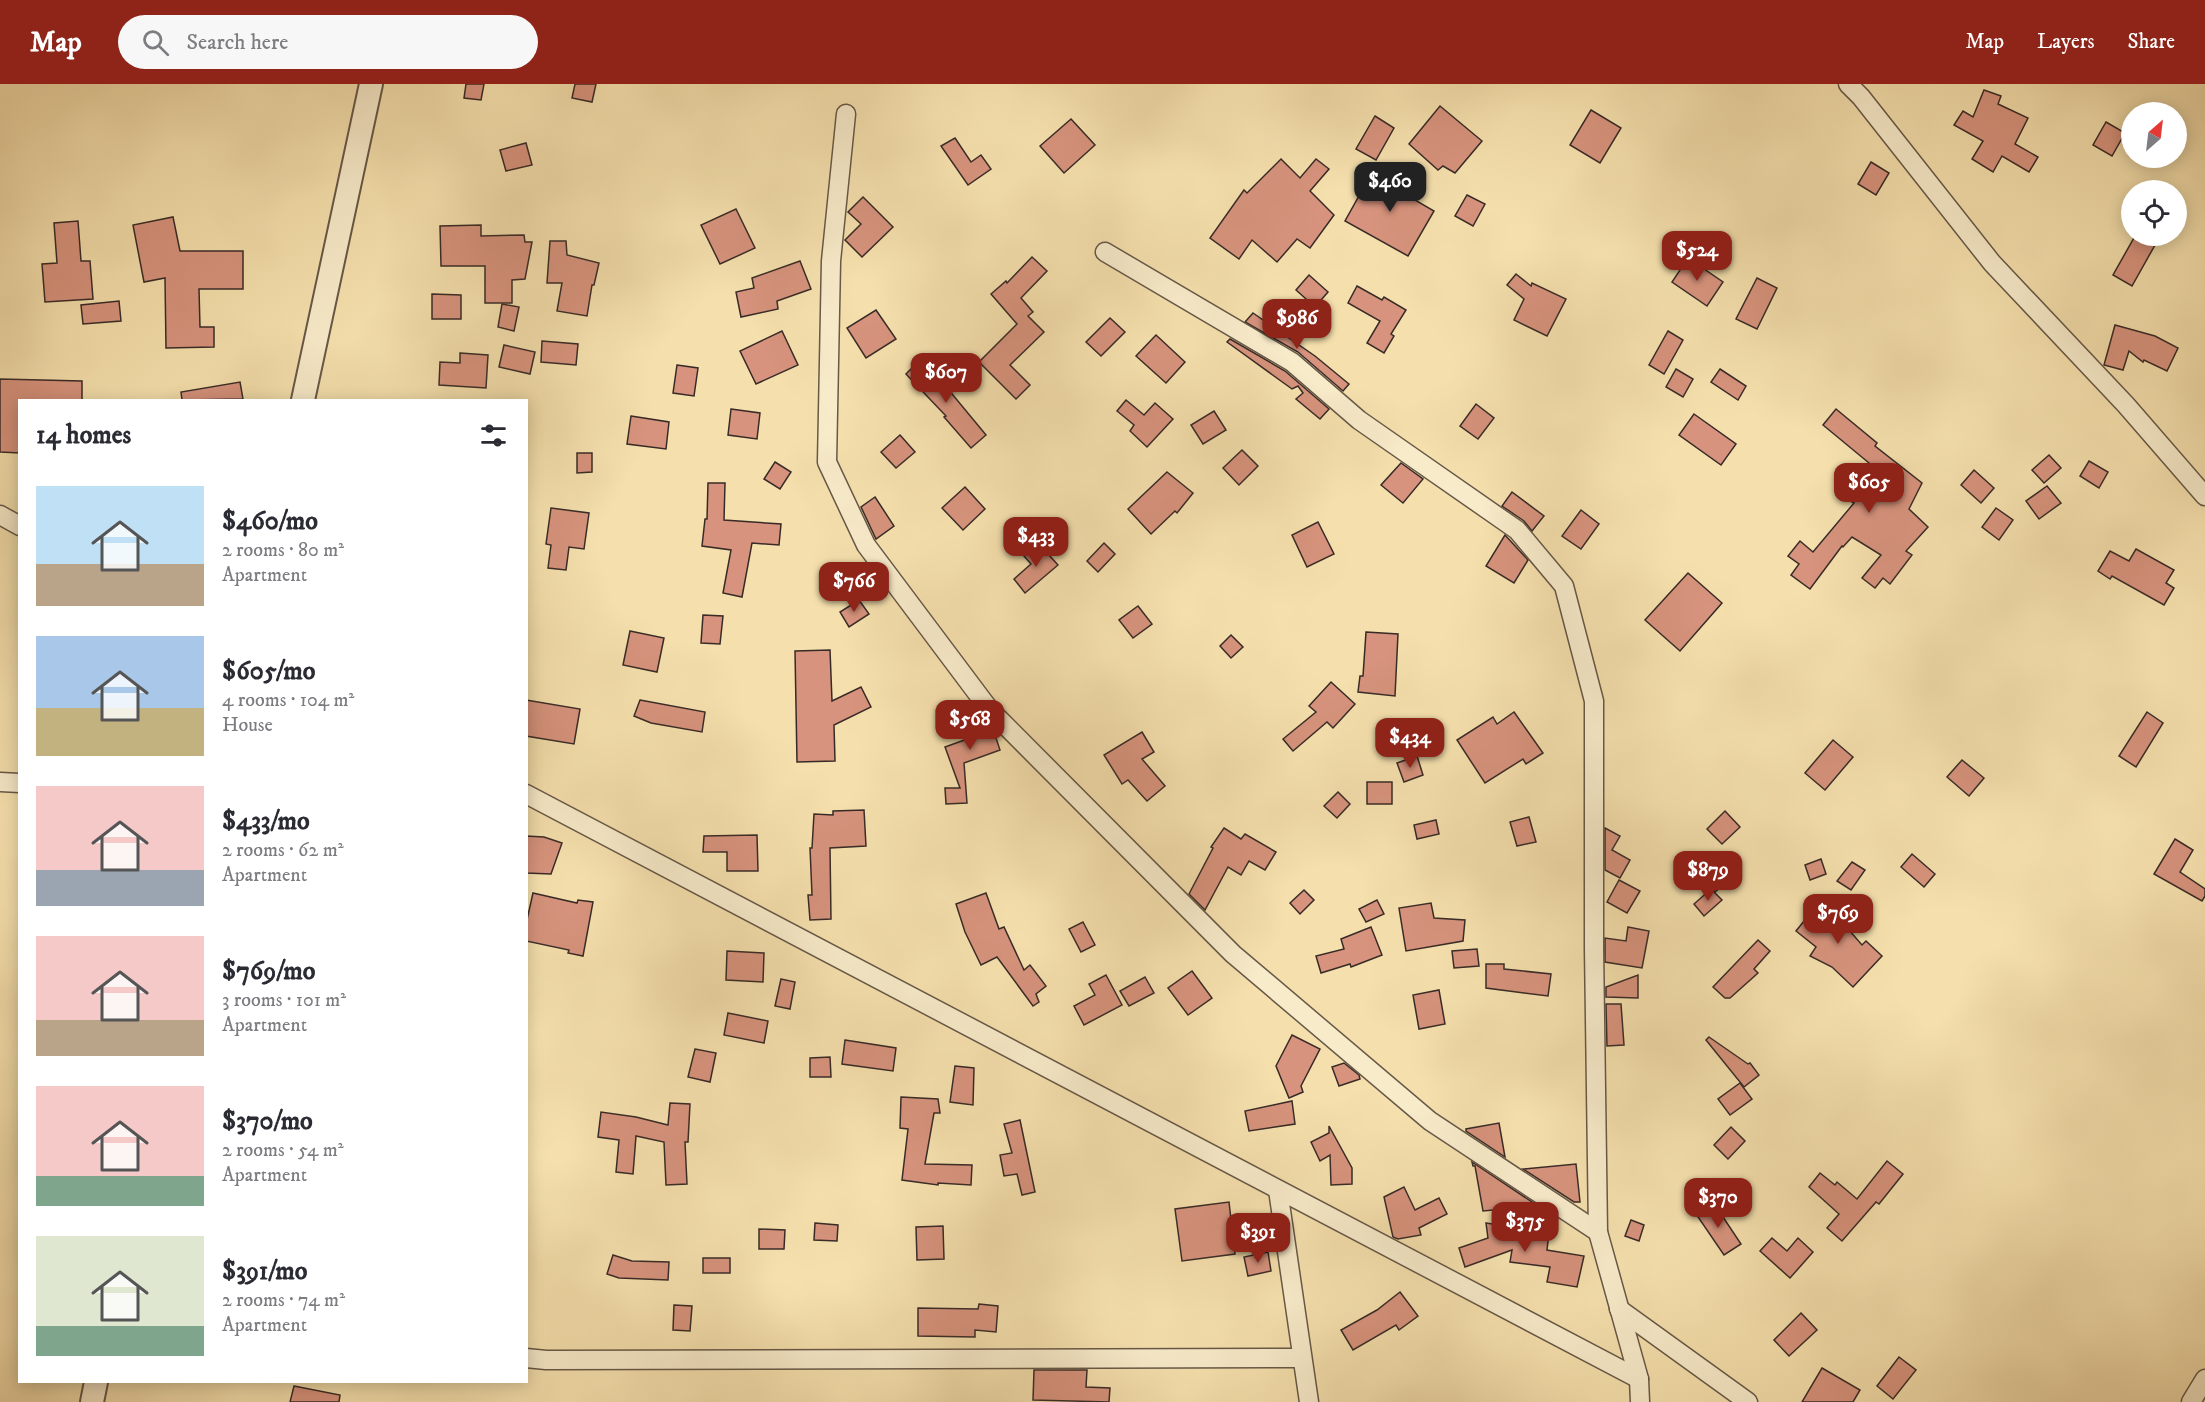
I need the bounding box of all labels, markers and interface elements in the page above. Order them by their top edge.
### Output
search box [118,15,538,69]
text: Map [30,25,82,60]
icon: search [139,26,172,59]
text: Search here [187,29,288,56]
text: Map [1965,29,2004,55]
text: Layers [2037,29,2095,55]
text: Share [2128,29,2175,55]
north arrow [2121,102,2187,168]
map controls [2121,102,2187,246]
pin: $460 [1354,162,1426,213]
text: $460 [1368,169,1412,194]
button: locate [2121,180,2187,246]
pin: $524 [1661,231,1733,282]
text: $524 [1676,238,1718,263]
pin: $986 [1261,299,1333,350]
text: $986 [1276,306,1318,331]
pin: $607 [910,353,982,404]
text: $607 [925,360,967,385]
text: 14 homes [36,419,131,452]
icon: filters [477,419,510,452]
pin: $605 [1833,463,1905,514]
text: $605 [1848,470,1890,495]
text: $460/mo [222,505,318,538]
icon: home [84,510,156,582]
pin: $433 [1000,517,1072,568]
text: $433 [1017,524,1055,549]
text: 2 rooms · 80 m² [222,538,344,563]
pin: $766 [818,562,890,613]
text: Apartment [222,563,307,588]
text: $766 [833,569,875,594]
text: $605/mo [222,655,315,688]
icon: home [84,660,156,732]
text: 4 rooms · 104 m² [222,688,354,713]
pin: $568 [934,700,1006,751]
text: $568 [949,707,991,732]
text: House [222,713,273,738]
pin: $434 [1374,718,1446,769]
text: $434 [1389,725,1431,750]
text: $433/mo [222,805,310,838]
icon: home [84,810,156,882]
text: 2 rooms · 62 m² [222,838,344,863]
pin: $879 [1672,851,1744,902]
text: $879 [1687,858,1729,883]
text: Apartment [222,863,307,888]
pin: $769 [1802,894,1874,945]
text: $769 [1817,901,1859,926]
text: $769/mo [222,955,315,988]
icon: home [84,960,156,1032]
text: 3 rooms · 101 m² [222,988,346,1013]
text: Apartment [222,1013,307,1038]
text: $370/mo [222,1105,313,1138]
icon: home [84,1110,156,1182]
text: 2 rooms · 54 m² [222,1138,344,1163]
text: Apartment [222,1163,307,1188]
pin: $370 [1682,1178,1754,1229]
text: $370 [1698,1185,1738,1210]
pin: $375 [1489,1202,1561,1253]
text: $375 [1506,1209,1544,1234]
pin: $391 [1222,1213,1294,1264]
text: $391 [1240,1220,1276,1245]
text: $391/mo [222,1255,307,1288]
icon: home [84,1260,156,1332]
text: 2 rooms · 74 m² [222,1288,345,1313]
text: Apartment [222,1313,307,1338]

